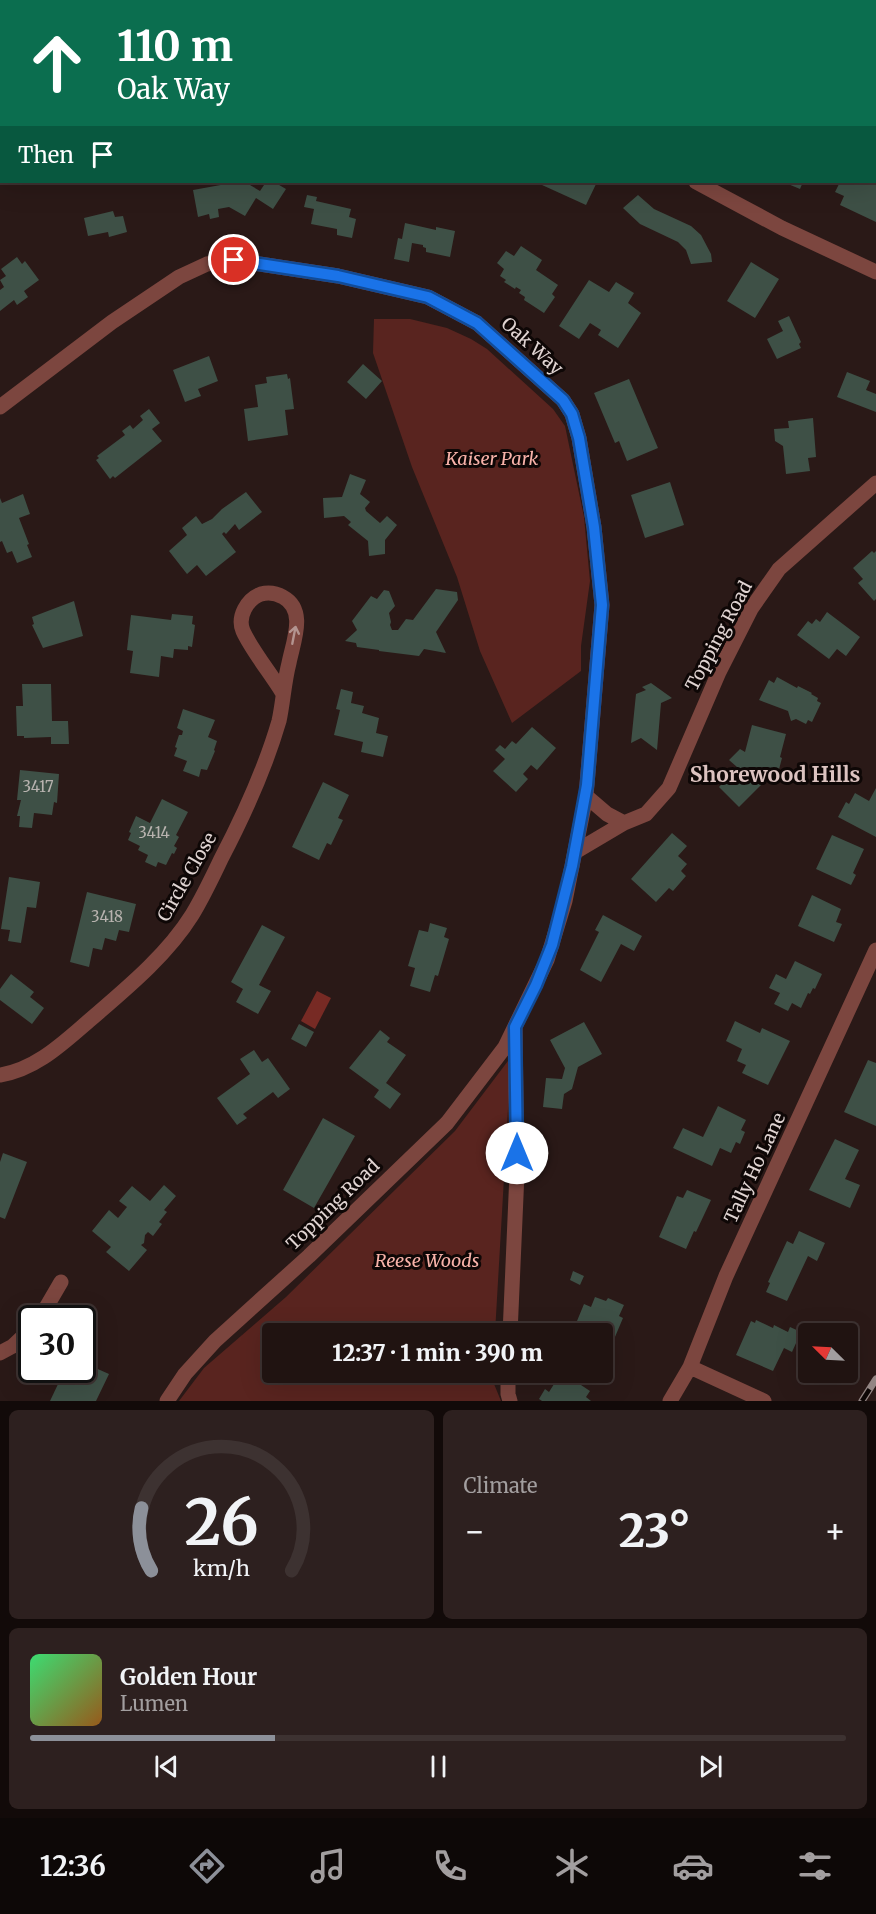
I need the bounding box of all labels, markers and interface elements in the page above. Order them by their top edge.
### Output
text: 110 m [117,20,233,72]
icon: ahead [18,24,96,102]
text: Oak Way [117,72,230,106]
icon: arrive [86,138,119,171]
text: Then [18,141,74,169]
pin [208,234,259,285]
icon: arrive [217,243,250,276]
street label: Oak Way [497,312,568,380]
park label: Kaiser Park [445,447,539,470]
street label: Topping Road [680,577,757,695]
one-way arrow [289,625,300,645]
district label: Shorewood Hills [690,761,860,788]
house number: 3417 [22,777,54,796]
house number: 3414 [138,823,170,842]
street label: Circle Close [152,828,221,925]
house number: 3418 [91,907,123,926]
street label: Tally Ho Lane [719,1109,790,1227]
position arrow [485,1121,549,1185]
street label: Topping Road [281,1154,384,1255]
park label: Reese Woods [375,1249,479,1272]
speed limit sign: 30 [18,1305,96,1383]
north arrow [798,1323,858,1383]
map controls [798,1323,858,1383]
text: 12:37 · 1 min · 390 m [332,1339,543,1367]
text: Climate [464,1473,538,1498]
text: 26 [184,1484,258,1562]
text: 23° [619,1503,691,1559]
text: − [464,1511,486,1552]
text: + [824,1511,846,1552]
text: km/h [193,1556,250,1583]
text: Golden Hour [120,1663,257,1691]
text: Lumen [120,1691,188,1716]
icon: previous [150,1750,183,1783]
icon: pause [422,1750,455,1783]
icon: next [694,1750,727,1783]
icon: directions [186,1845,228,1887]
icon: music [307,1845,349,1887]
icon: phone [429,1845,471,1887]
icon: climate [551,1845,593,1887]
icon: car [672,1845,714,1887]
icon: filters [794,1845,836,1887]
text: 12:36 [40,1849,106,1883]

